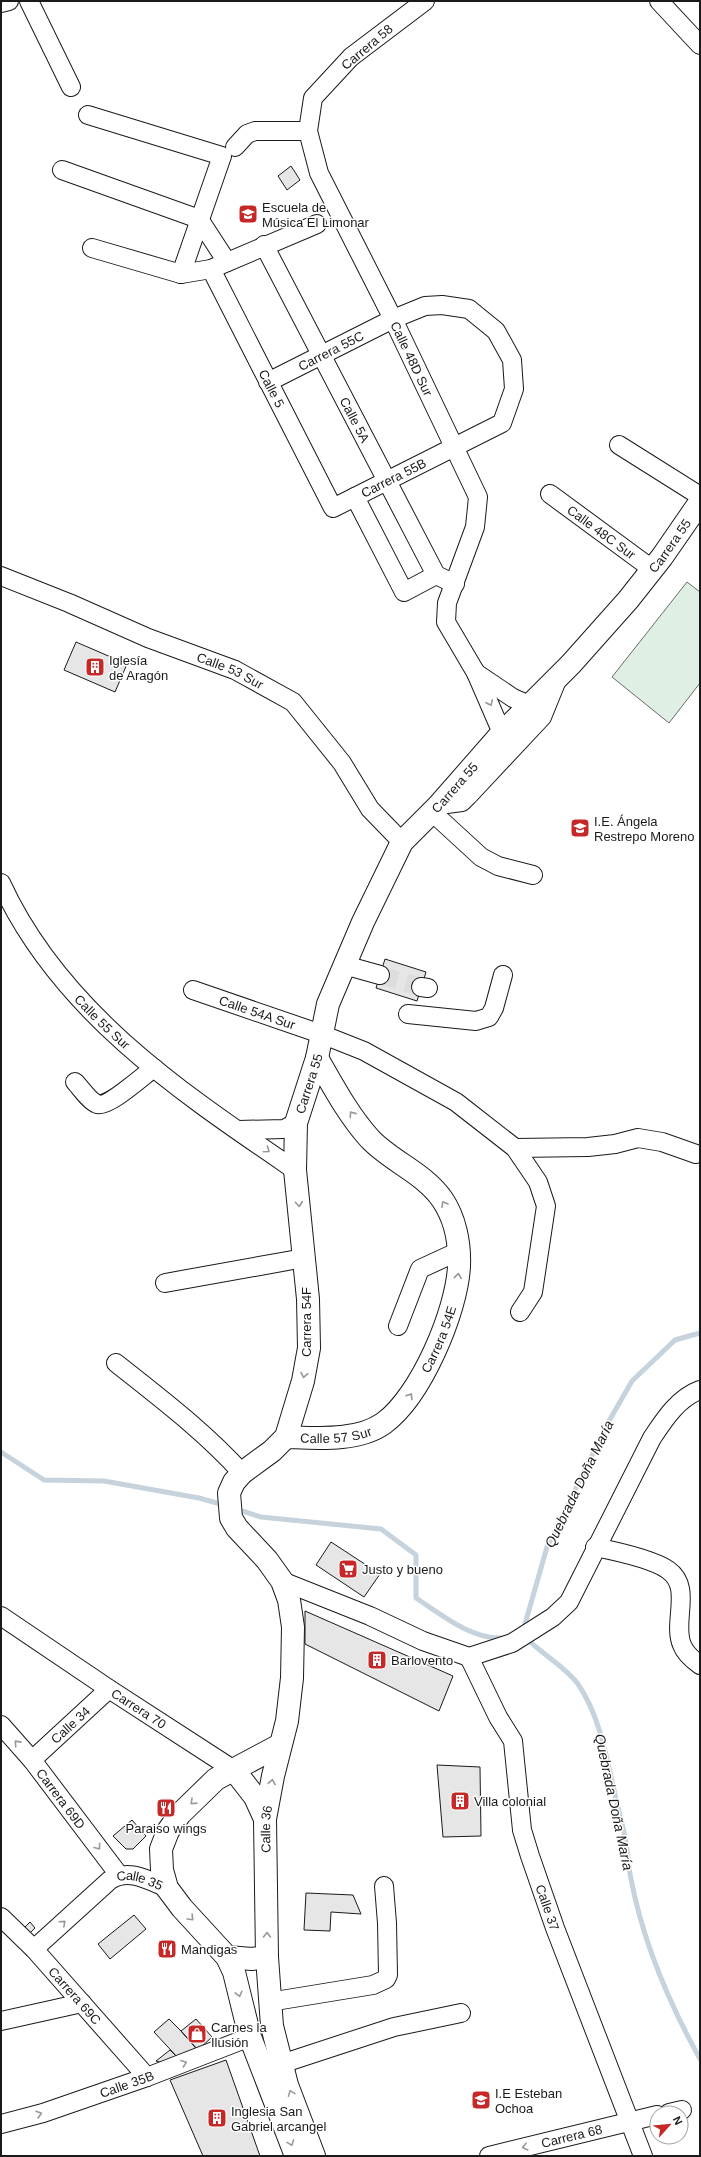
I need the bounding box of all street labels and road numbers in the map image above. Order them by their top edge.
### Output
street label: Carrera 58 [338,21,396,73]
street label: Calle 48D Sur [388,319,436,399]
street label: Carrera 55C [296,328,366,374]
street label: Calle 5 [256,367,288,410]
street label: Calle 5A [337,394,373,445]
street label: Carrera 55B [358,455,428,500]
street label: Calle 48C Sur [564,502,639,562]
street label: Carrera 55 [645,516,694,575]
street label: Calle 53 Sur [195,649,267,692]
street label: Carrera 55 [428,759,481,816]
street label: Calle 55 Sur [72,991,134,1053]
street label: Calle 54A Sur [217,992,298,1032]
street label: Carrera 55 [292,1052,325,1116]
street label: Carrera 54F [299,1287,314,1357]
street label: Carrera 54E [418,1304,459,1375]
street label: Calle 57 Sur [300,1423,374,1446]
street label: Carrera 70 [109,1685,169,1732]
street label: Calle 34 [48,1703,93,1746]
street label: Carrera 69D [34,1765,89,1832]
street label: Calle 36 [258,1804,275,1853]
street label: Calle 35 [115,1867,165,1893]
street label: Calle 37 [533,1882,563,1932]
street label: Carrera 69C [46,1964,104,2027]
street label: Calle 35B [98,2068,156,2100]
street label: Carrera 68 [540,2121,604,2151]

